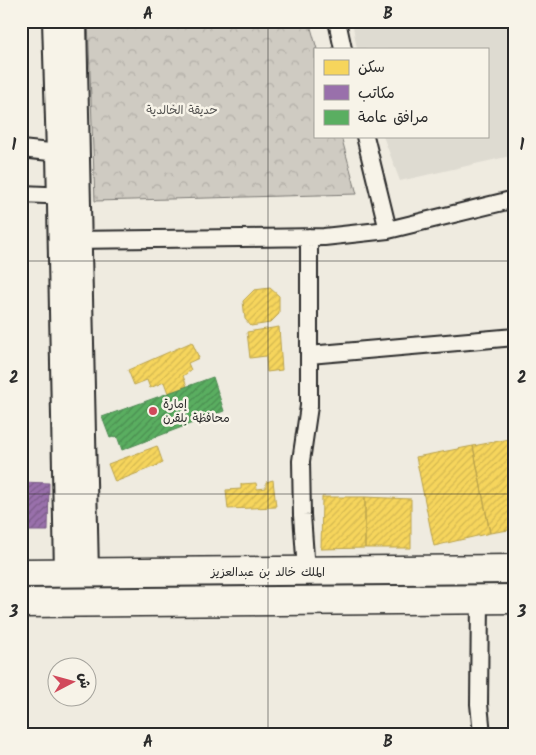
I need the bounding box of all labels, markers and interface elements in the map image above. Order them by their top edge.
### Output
text: A [143,2,153,27]
text: B [383,2,393,27]
legend [314,48,488,138]
text: سكن [358,56,385,80]
text: مكاتب [358,82,395,106]
park label: حديقة الخالدية [146,101,218,120]
text: مرافق عامة [358,106,428,130]
text: 1 [12,133,17,158]
text: 1 [520,133,525,158]
text: 2 [9,366,19,391]
text: 2 [517,366,527,391]
place label: إمارة محافظة بلقرن [163,395,230,428]
marker: إمارة محافظة بلقرن [147,405,159,417]
street label: الملك خالد بن عبدالعزيز [210,563,325,582]
text: 3 [9,600,19,625]
text: 3 [517,600,527,625]
north arrow [48,658,98,708]
text: ش [72,672,96,690]
text: A [143,730,153,755]
text: B [383,730,393,755]

